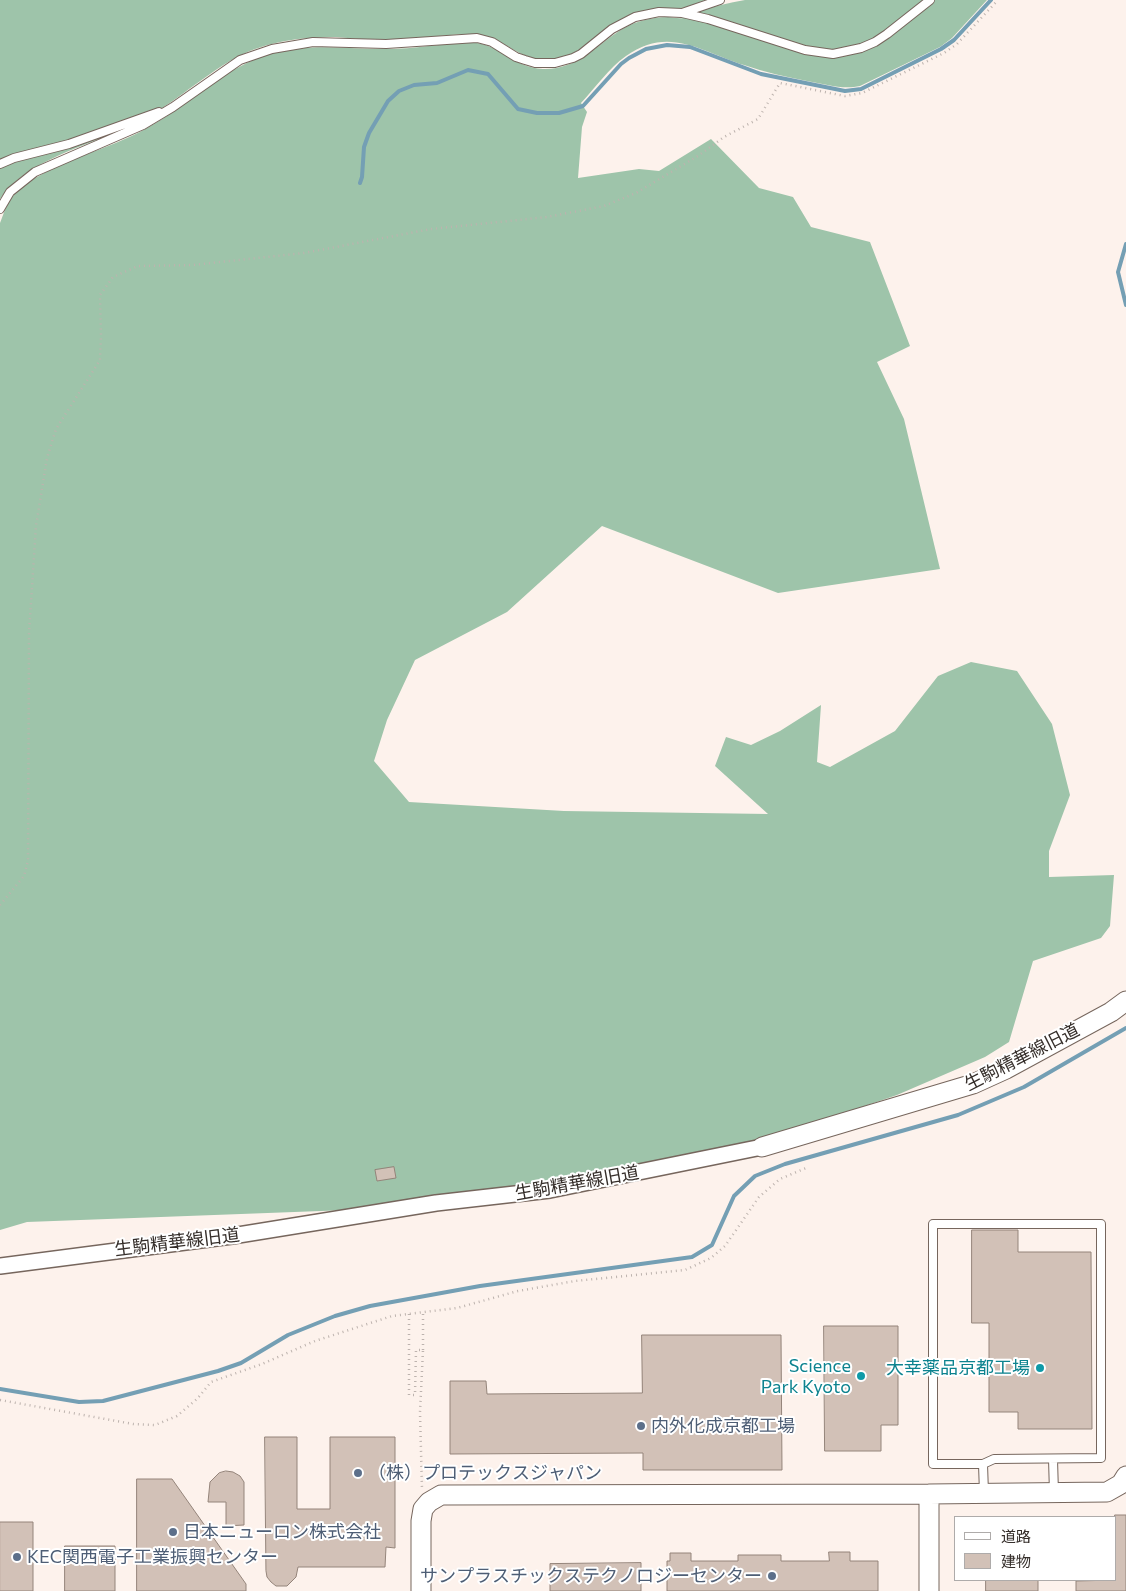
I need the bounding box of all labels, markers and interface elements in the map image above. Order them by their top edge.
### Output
street label: 生駒精華線旧道 [961,1019,1083,1095]
street label: 生駒精華線旧道 [513,1161,641,1205]
street label: 生駒精華線旧道 [113,1224,241,1260]
place label: Science Park Kyoto [761,1355,851,1398]
place label: 大幸薬品京都工場 [886,1357,1030,1379]
marker: 大幸薬品京都工場 [1034,1362,1046,1374]
marker: Science Park Kyoto [855,1370,867,1382]
place label: 内外化成京都工場 [651,1415,795,1437]
marker: 内外化成京都工場 [635,1420,647,1432]
place label: （株）プロテックスジャパン [368,1462,602,1484]
marker: （株）プロテックスジャパン [352,1467,364,1479]
legend [954,1516,1116,1581]
place label: 日本ニューロン株式会社 [183,1521,381,1543]
marker: 日本ニューロン株式会社 [167,1526,179,1538]
text: 道路 [1001,1527,1031,1545]
place label: KEC関西電子工業振興センター [27,1546,278,1568]
marker: KEC関西電子工業振興センター [11,1551,23,1563]
text: 建物 [1001,1552,1031,1570]
place label: サンプラスチックステクノロジーセンター [420,1565,762,1587]
marker: サンプラスチックステクノロジーセンター [766,1570,778,1582]

